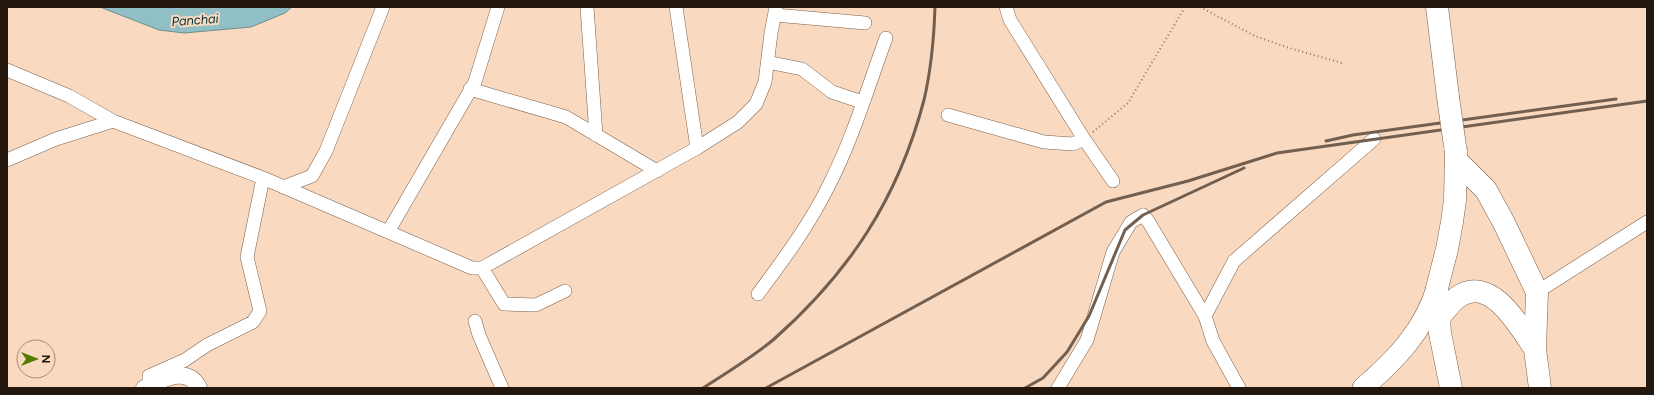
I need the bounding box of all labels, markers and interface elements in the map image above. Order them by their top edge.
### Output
water label: Panchai [171,11,220,29]
north arrow [16,339,56,379]
text: N [39,355,52,363]

